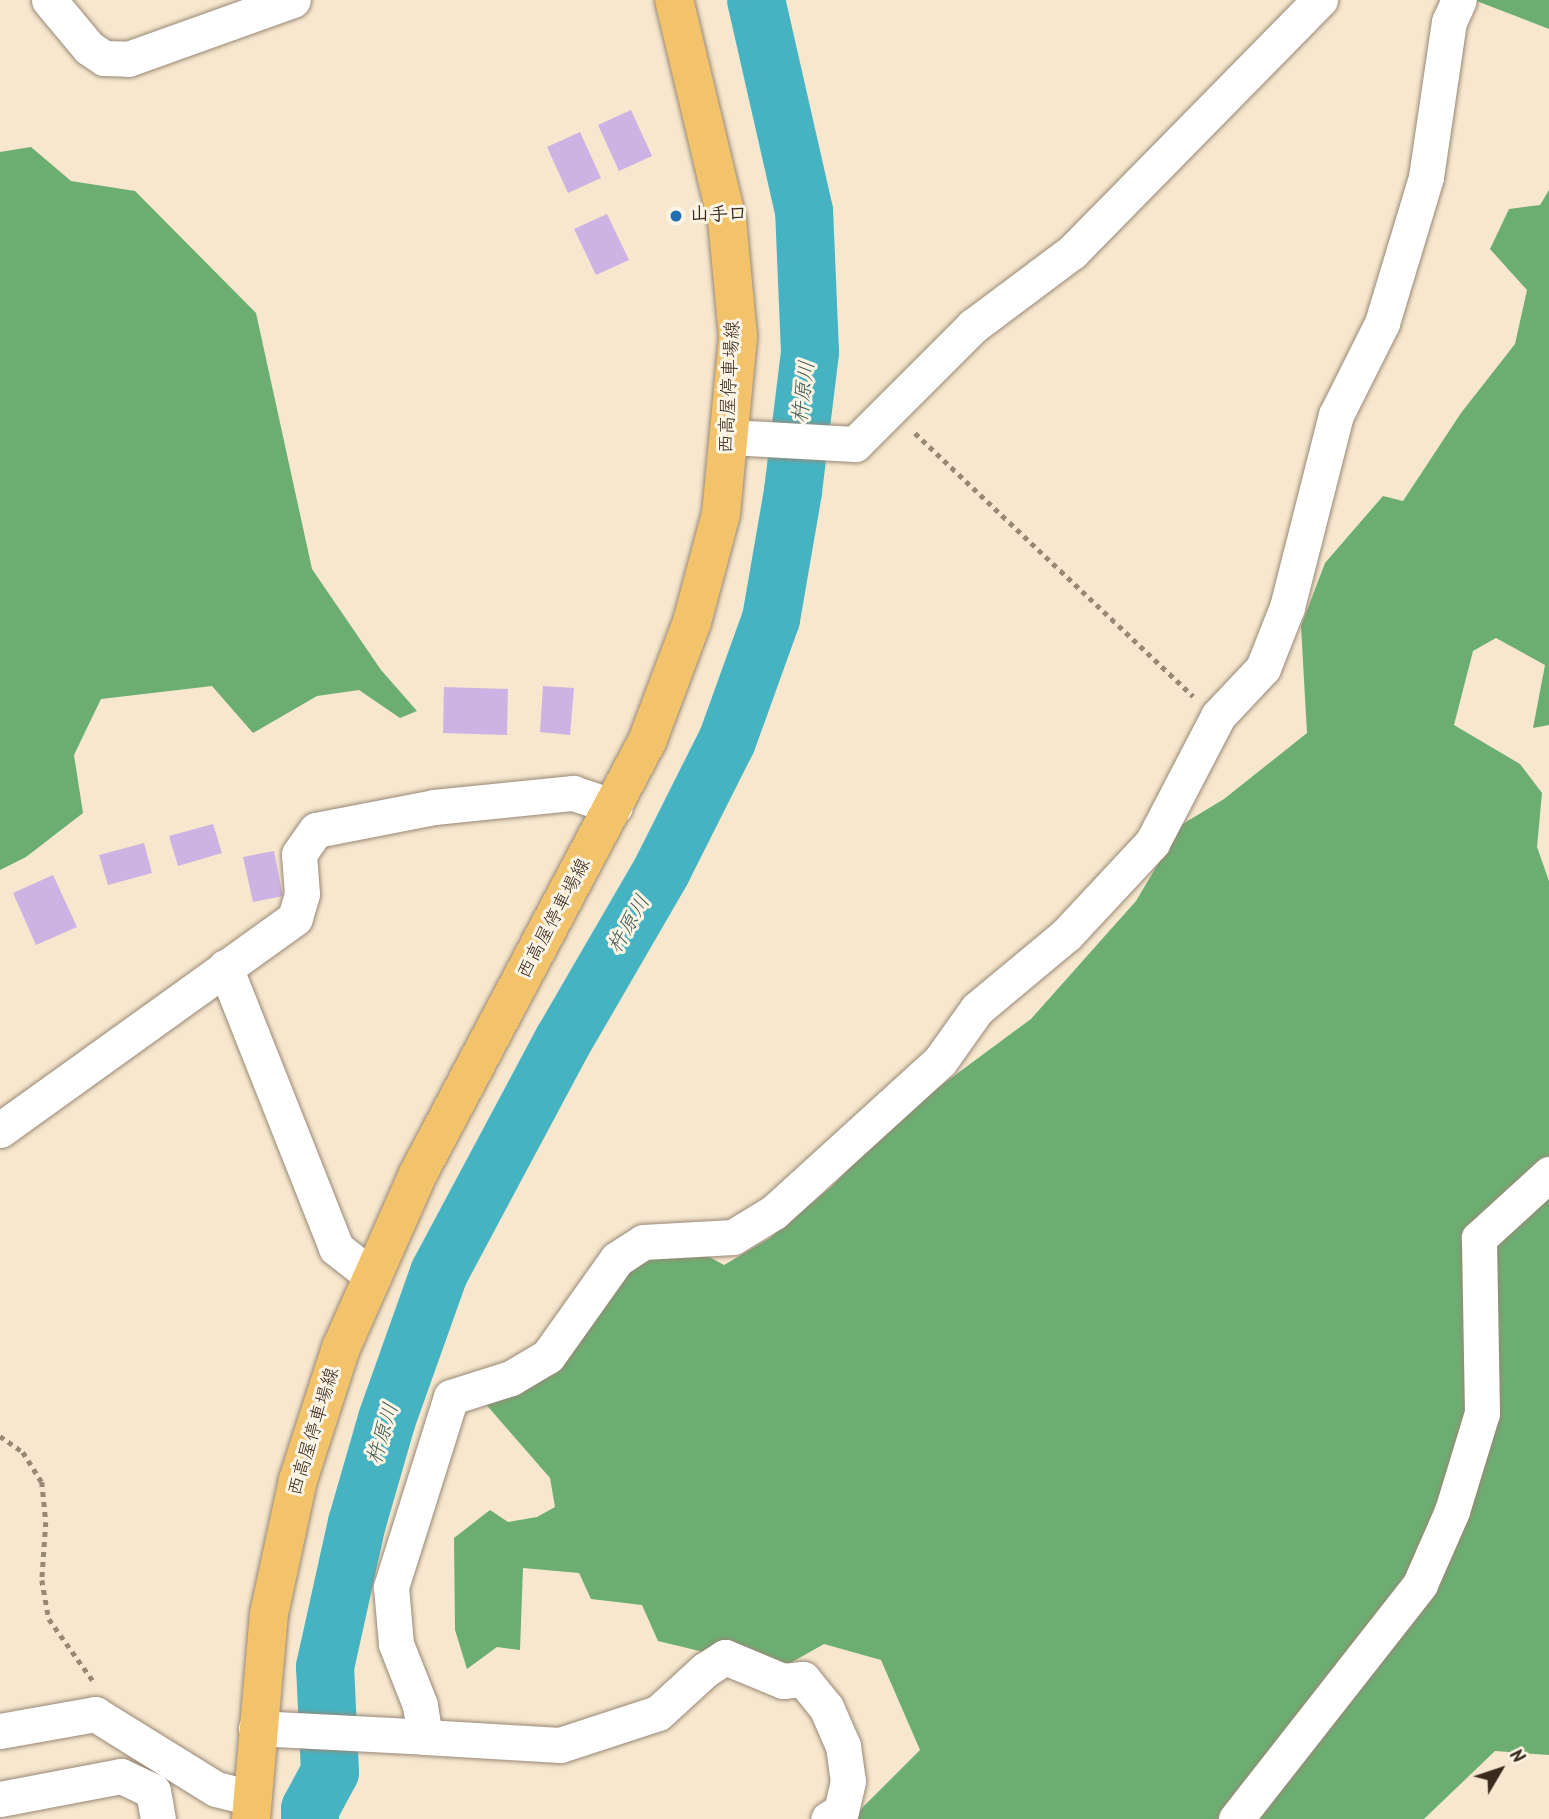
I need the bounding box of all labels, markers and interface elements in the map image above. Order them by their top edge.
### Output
place label: 山手口 [690,205,747,227]
marker: 山手口 [668,208,684,224]
street label: 西高屋停車場線 [716,320,746,454]
water label: 杵原川 [789,359,821,425]
street label: 西高屋停車場線 [514,855,596,983]
water label: 杵原川 [603,891,657,959]
street label: 西高屋停車場線 [285,1365,345,1499]
water label: 杵原川 [363,1400,405,1468]
north arrow [1465,1735,1535,1805]
text: N [1501,1743,1532,1771]

